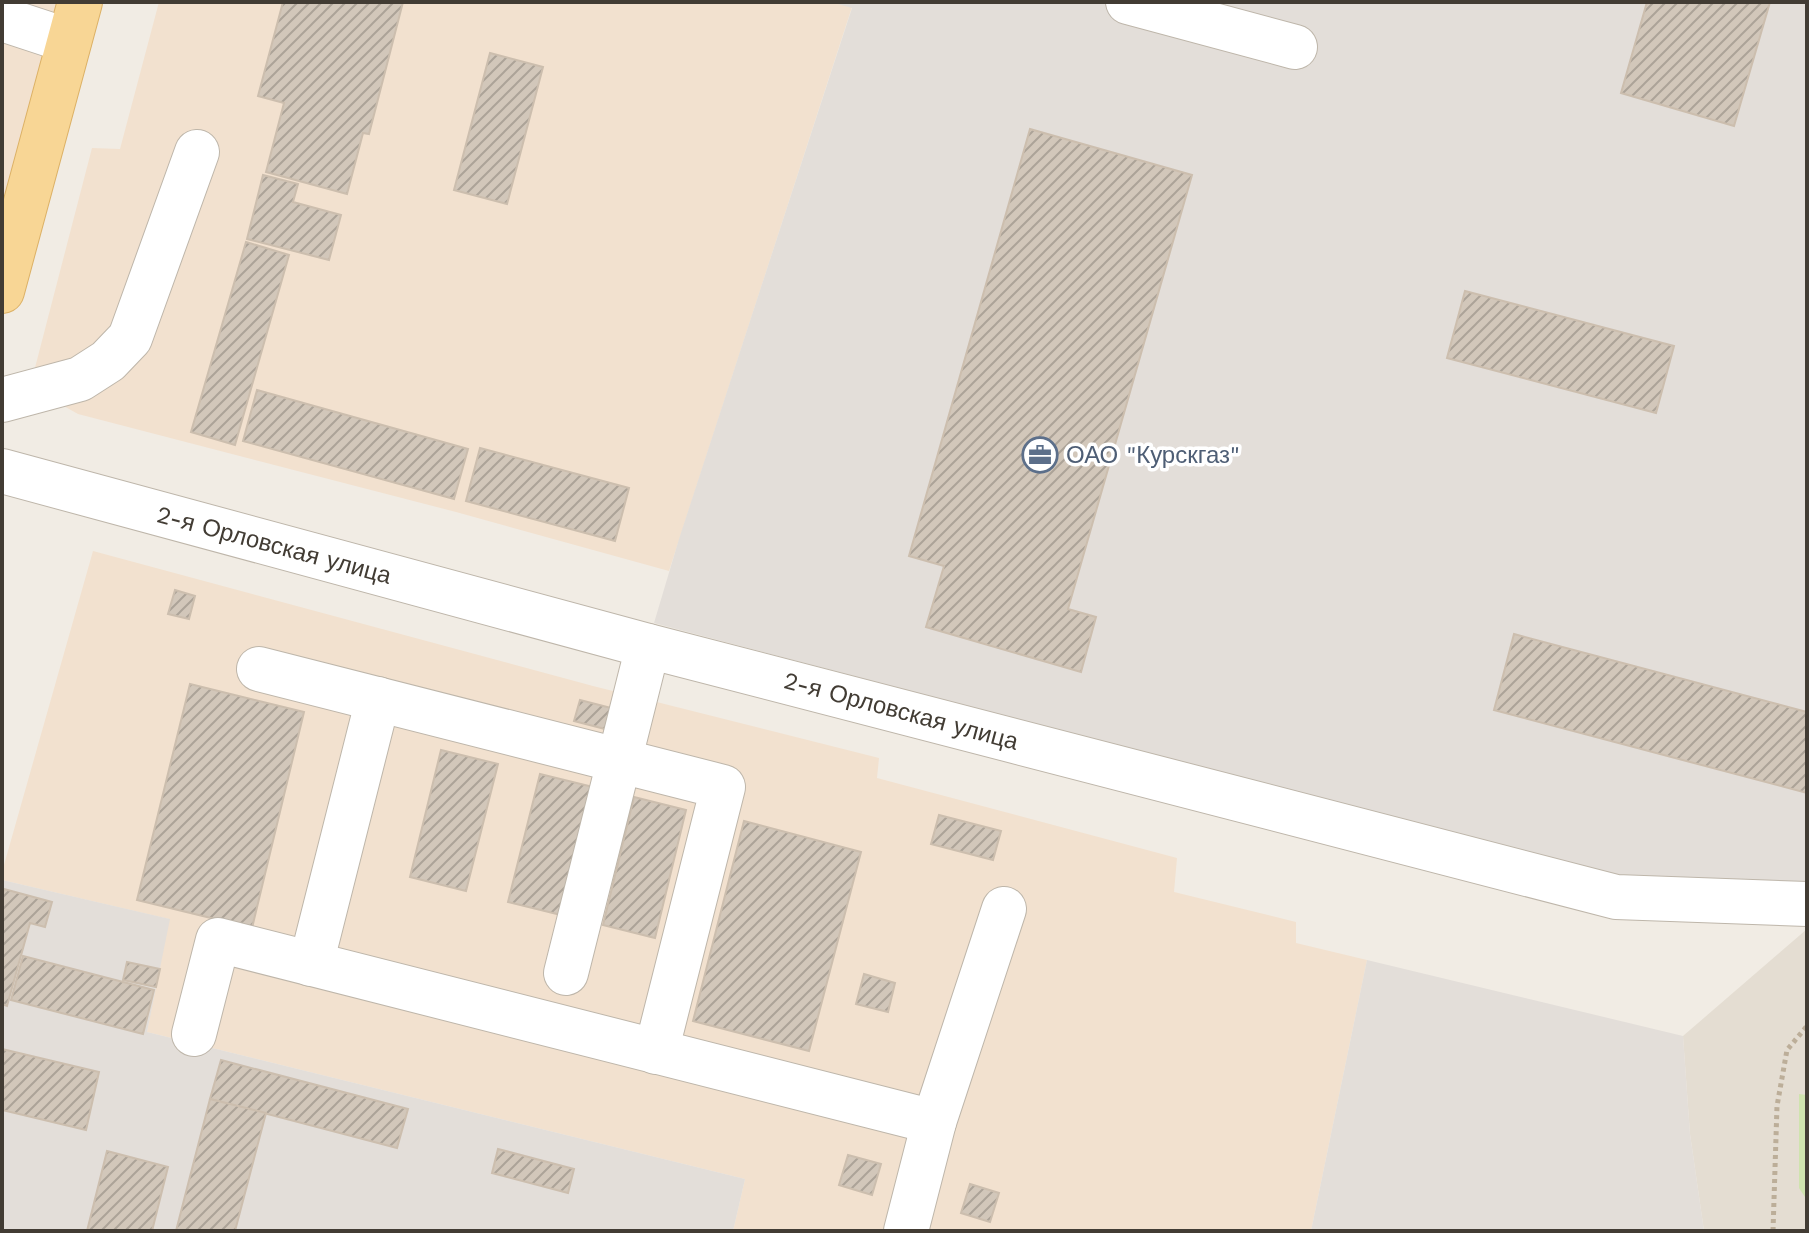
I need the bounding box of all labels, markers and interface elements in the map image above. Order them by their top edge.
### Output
office icon: ОАО "Курскгаз" [1021,436,1059,474]
place label: ОАО "Курскгаз" [1066,441,1240,469]
street label: 2-я Орловская улица [154,500,395,590]
street label: 2-я Орловская улица [781,666,1022,756]

